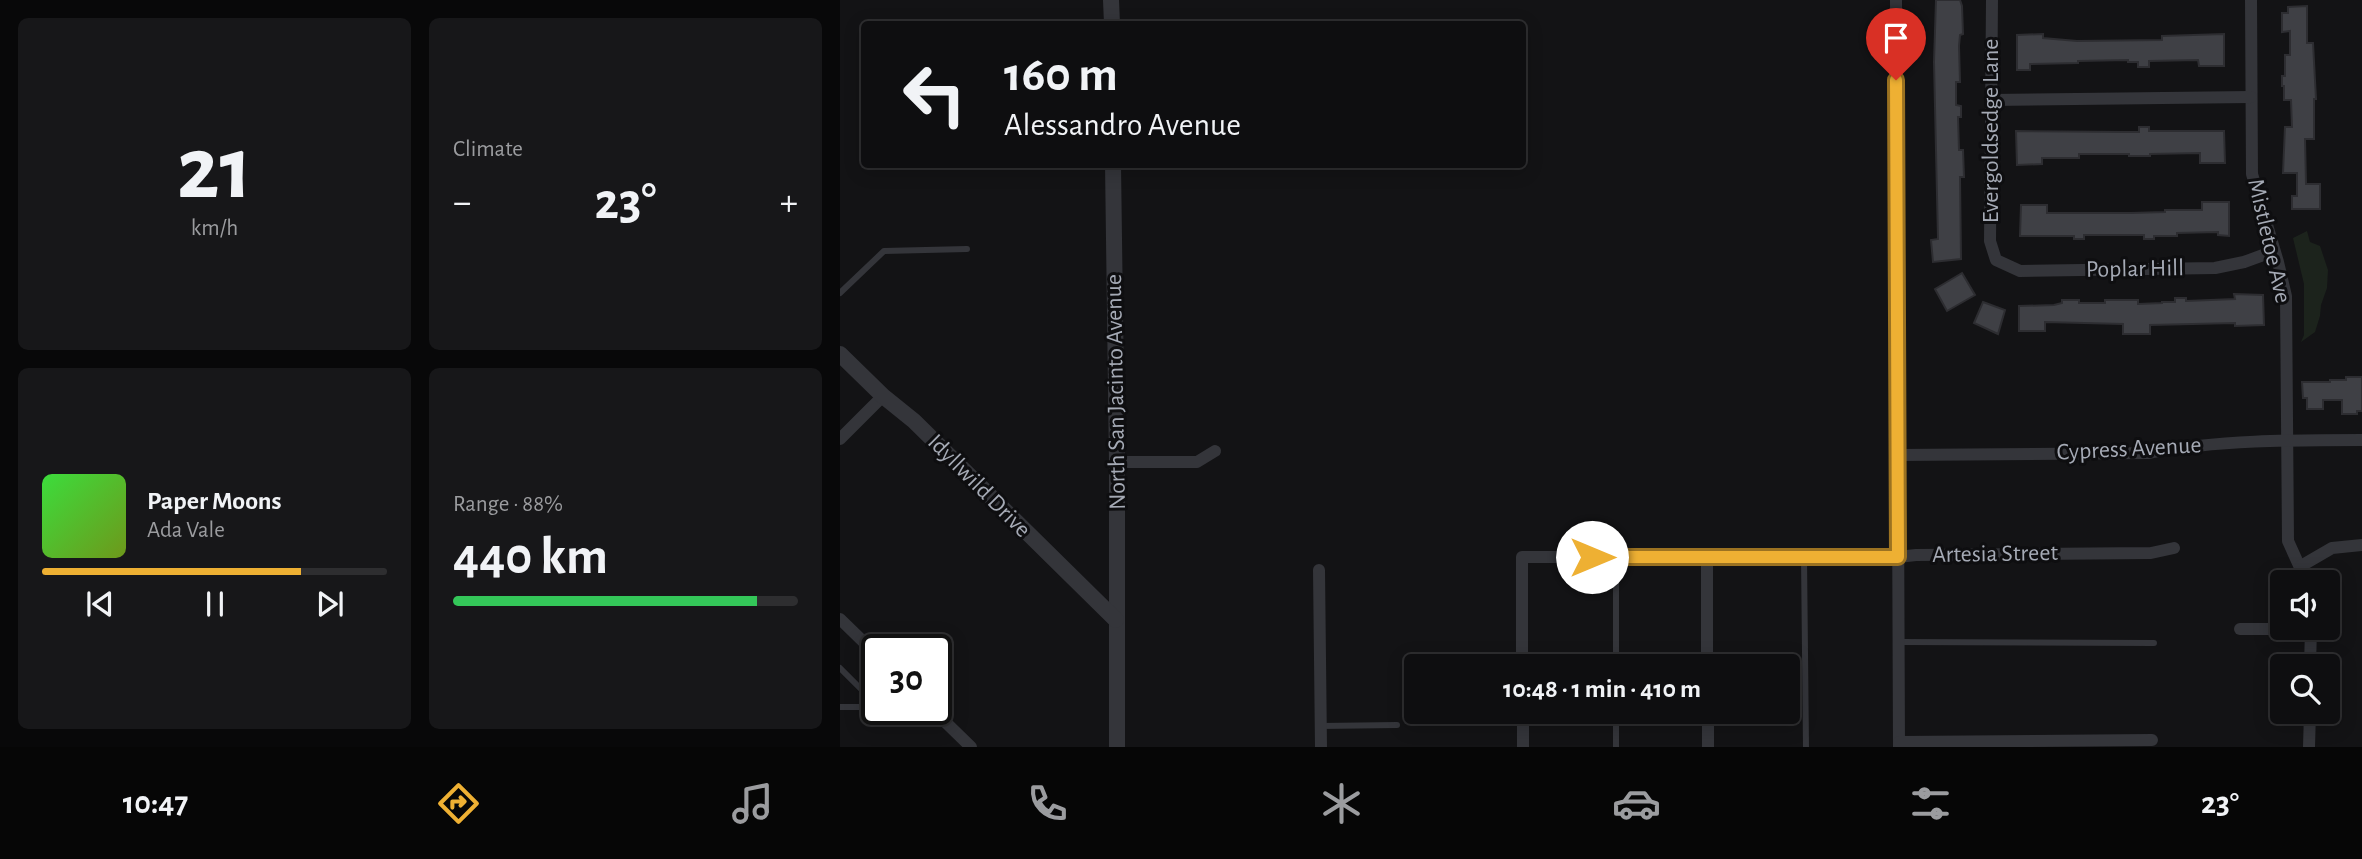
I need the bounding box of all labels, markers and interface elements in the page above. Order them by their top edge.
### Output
pin [1866,8,1926,80]
icon: arrive [1877,19,1915,57]
street label: Evergoldsedge Lane [1979,39,2003,223]
icon: left [889,49,980,140]
text: 160 m [1004,51,1118,100]
text: Alessandro Avenue [1004,109,1241,141]
text: 21 [177,124,252,215]
text: Climate [453,138,523,161]
text: 23° [594,176,657,228]
street label: Mistletoe Ave [2243,177,2295,305]
text: − [453,184,471,222]
text: + [780,184,798,222]
text: km/h [191,217,238,240]
street label: Poplar Hill [2086,256,2184,282]
street label: North San Jacinto Avenue [1102,274,1130,510]
street label: Idyllwild Drive [923,430,1035,542]
street label: Cypress Avenue [2056,433,2202,465]
text: Paper Moons [147,488,282,514]
text: Range · 88% [453,493,563,516]
text: Ada Vale [147,519,225,542]
position arrow [1555,520,1629,594]
text: 440 km [453,531,608,583]
street label: Artesia Street [1932,541,2059,567]
map controls [2270,570,2340,724]
button: sound [2270,570,2340,640]
icon: previous [81,585,119,623]
icon: pause [196,585,234,623]
icon: next [311,585,349,623]
speed limit sign: 30 [861,634,952,725]
button: search [2270,654,2340,724]
text: 10:48 · 1 min · 410 m [1503,676,1701,702]
icon: directions [434,779,483,828]
icon: music [728,779,777,828]
icon: phone [1023,779,1072,828]
icon: climate [1317,779,1366,828]
icon: car [1612,779,1661,828]
icon: filters [1906,779,1955,828]
text: 10:47 [123,787,188,819]
text: 23° [2201,787,2239,819]

